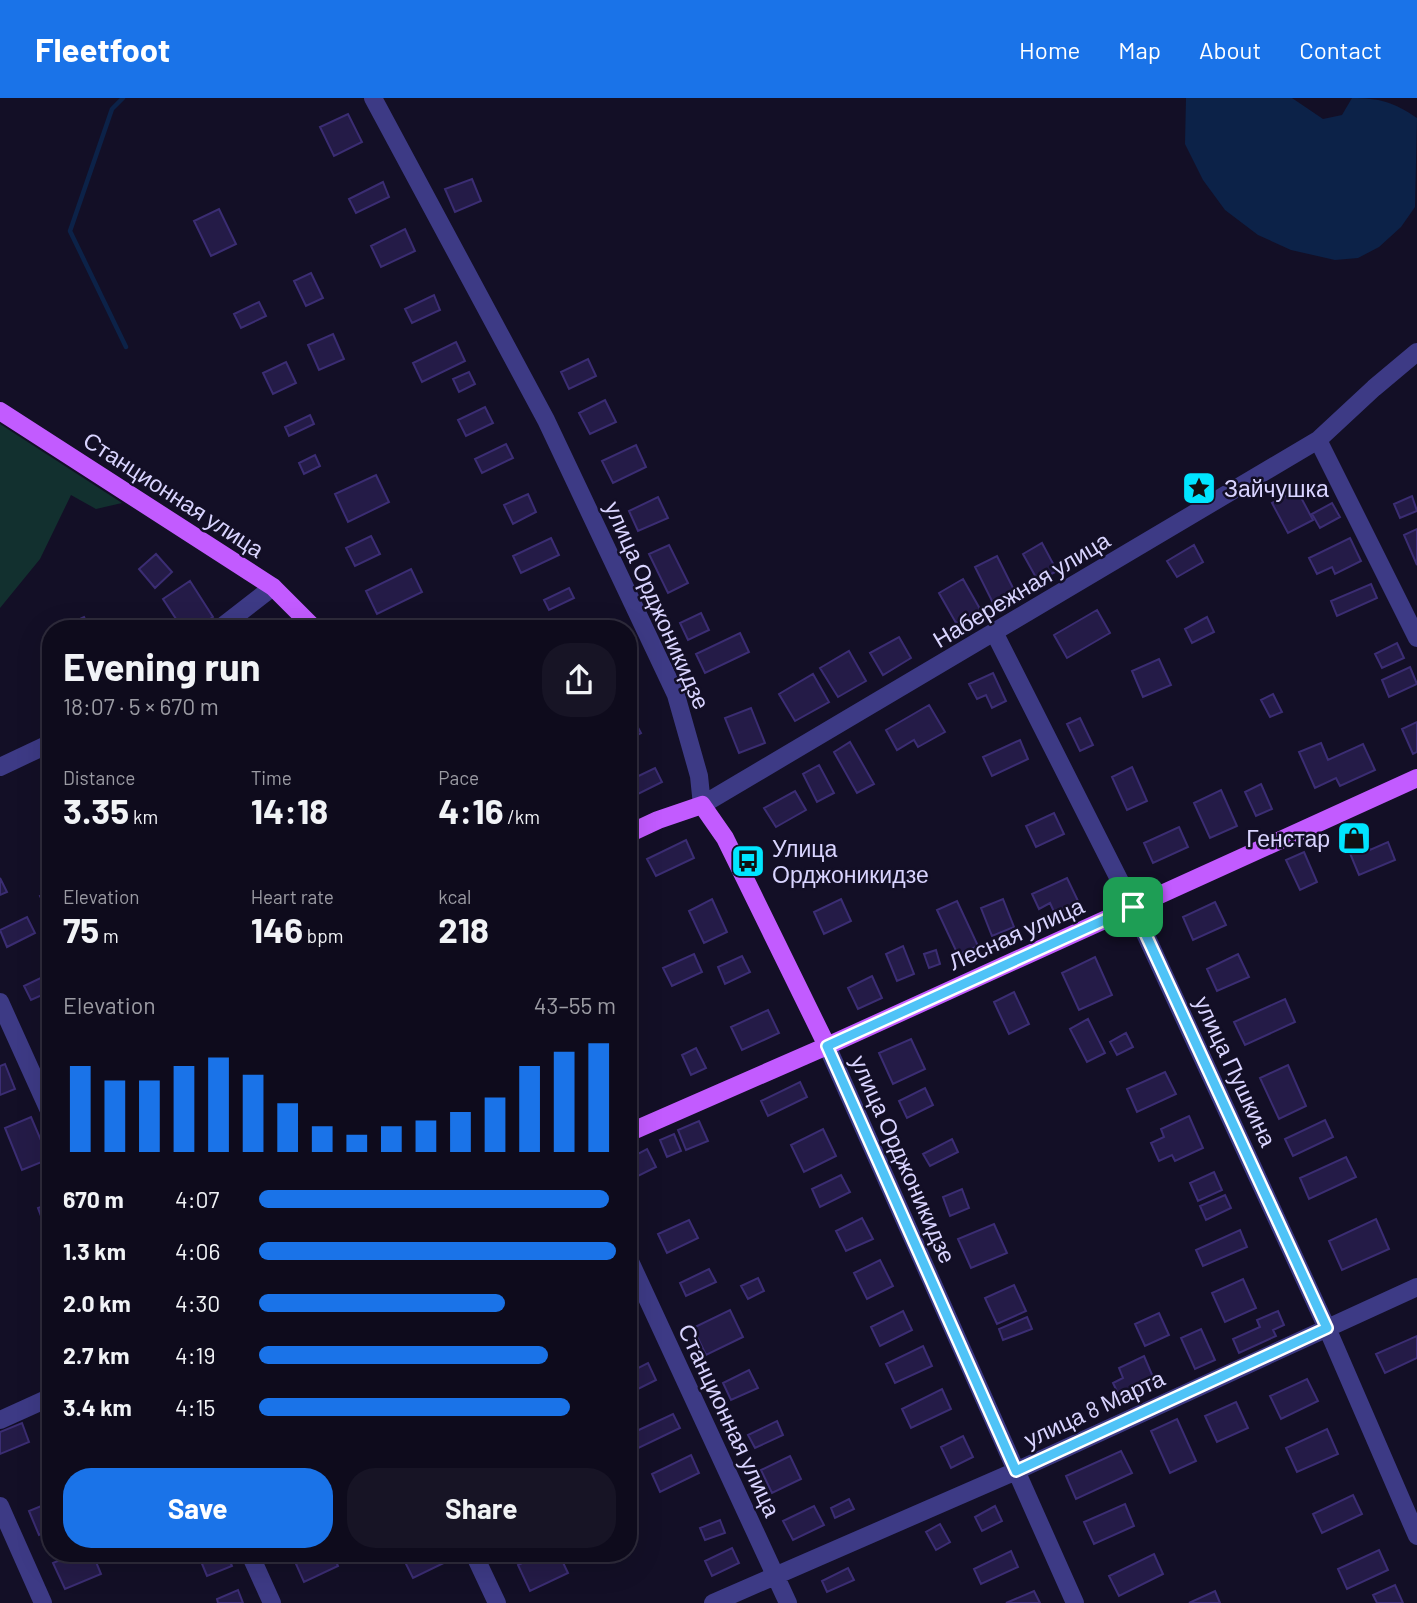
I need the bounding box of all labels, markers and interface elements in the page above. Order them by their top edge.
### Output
text: Fleetfoot [35,29,170,69]
text: Home [1019,35,1080,64]
text: Map [1118,35,1161,64]
text: About [1199,35,1261,64]
text: Contact [1299,35,1382,64]
street label: Станционная улица [78,425,270,563]
place icon: Зайчушка [1180,469,1218,507]
place label: Зайчушка [1224,474,1329,502]
street label: улица Орджоникидзе [600,497,716,713]
street label: Набережная улица [927,525,1115,653]
text: Evening run [63,643,261,689]
button: share [542,643,616,717]
text: 18:07 · 5 × 670 m [63,692,219,720]
text: Distance [63,766,135,789]
text: Time [251,766,292,789]
text: Pace [438,766,479,789]
text: 3.35 [63,789,129,831]
text: 14:18 [251,789,328,831]
text: 4:16 [438,789,503,831]
text: km [129,805,158,828]
text: /km [503,805,540,828]
shop icon: Генстар [1335,819,1373,857]
place label: Генстар [1246,824,1330,852]
place label: Улица Орджоникидзе [772,834,929,888]
bus stop icon: Улица Орджоникидзе [729,842,767,880]
pin [1103,877,1163,937]
text: Elevation [63,885,140,908]
text: Heart rate [251,885,334,908]
text: kcal [438,885,471,908]
icon: arrive [1114,888,1152,926]
street label: Лесная улица [944,891,1088,975]
text: 75 [63,908,99,950]
text: 146 [251,908,303,950]
text: 218 [438,908,489,950]
text: m [99,924,119,947]
text: bpm [303,924,343,947]
text: Elevation [63,991,156,1019]
text: 43–55 m [534,991,616,1019]
street label: улица Пушкина [1189,991,1283,1151]
street label: улица Орджоникидзе [846,1051,962,1267]
text: 670 m [63,1185,124,1213]
text: 4:07 [175,1185,219,1213]
text: 1.3 km [63,1237,126,1265]
text: 4:06 [175,1237,220,1265]
text: 2.0 km [63,1289,131,1317]
text: 4:30 [175,1289,220,1317]
street label: Станционная улица [673,1319,787,1521]
text: 2.7 km [63,1341,130,1369]
text: 4:19 [175,1341,216,1369]
street label: улица 8 Марта [1019,1363,1169,1453]
text: 3.4 km [63,1393,132,1421]
text: 4:15 [175,1393,215,1421]
button: Save [63,1468,333,1548]
button: Share [347,1468,616,1548]

